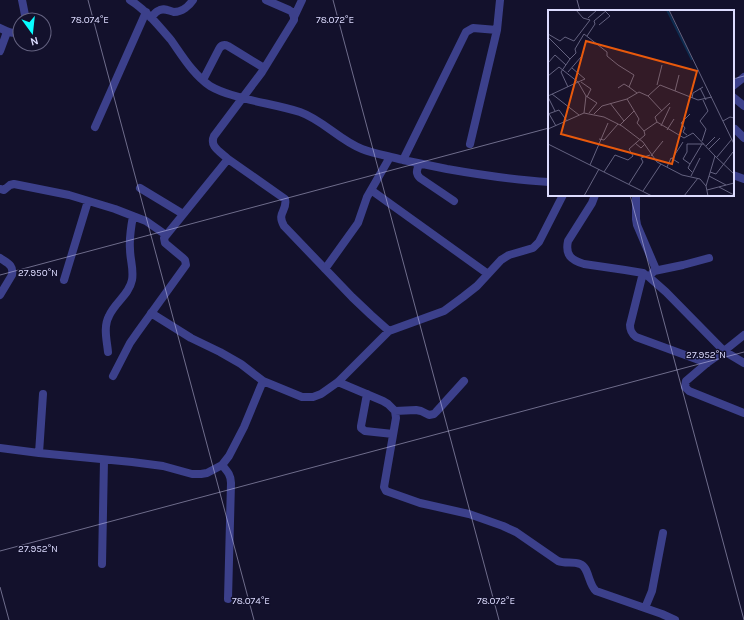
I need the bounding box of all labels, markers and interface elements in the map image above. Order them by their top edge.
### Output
inset map [548,10,734,196]
north arrow [12,12,52,52]
text: 78.074°E [71,14,109,26]
text: 78.072°E [316,14,354,26]
text: N [29,34,40,48]
text: 27.950°N [18,267,58,279]
text: 27.952°N [686,349,726,361]
text: 27.952°N [18,543,58,555]
text: 78.074°E [232,595,270,607]
text: 78.072°E [477,595,515,607]

